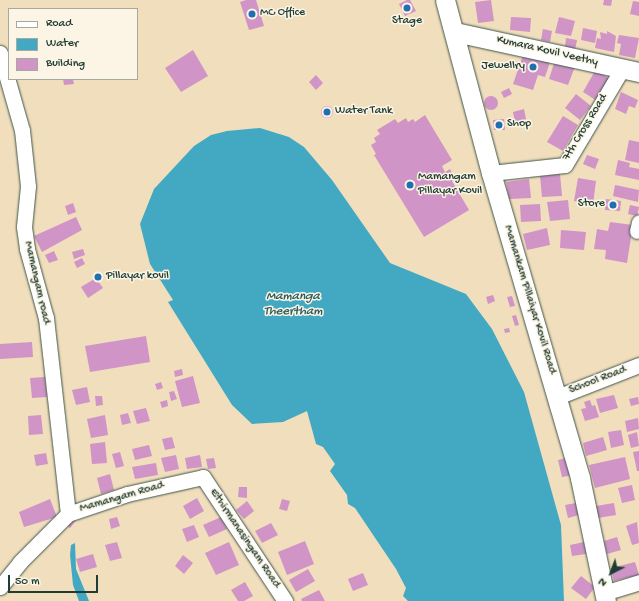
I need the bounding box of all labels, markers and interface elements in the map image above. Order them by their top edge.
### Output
marker: Stage [402,3,412,13]
place label: MC Office [260,7,305,21]
legend [8,8,138,80]
marker: MC Office [247,9,257,19]
place label: Stage [392,15,422,29]
text: Road [46,17,72,31]
street label: Kumara Kovil Veethy [495,33,599,71]
text: Water [46,37,78,51]
text: Building [46,57,85,71]
place label: Jewellry [482,60,525,74]
marker: Jewellry [528,62,538,72]
street label: 7th Cross Road [560,92,612,164]
place label: Water Tank [335,105,392,119]
marker: Water Tank [322,107,332,117]
place label: Shop [507,118,531,132]
marker: Shop [494,120,504,130]
place label: Mamangam Pillayar Kovil [418,171,482,199]
marker: Mamangam Pillayar Kovil [405,180,415,190]
place label: Store [578,198,605,212]
marker: Store [608,200,618,210]
street label: Mamankam Pillaiyar Kovil Road [499,224,559,376]
street label: Mamangam road [19,240,53,326]
place label: Pillayar kovil [106,270,169,284]
marker: Pillayar kovil [93,272,103,282]
water label: Mamanga Theertham [264,290,322,321]
street label: School Road [567,363,629,399]
street label: Mamangam Road [78,479,166,517]
street label: Ethirmanasingam Road [205,486,283,592]
north arrow [591,553,631,593]
scale bar [10,567,100,593]
text: 50 m [15,575,40,589]
text: N [596,575,610,589]

